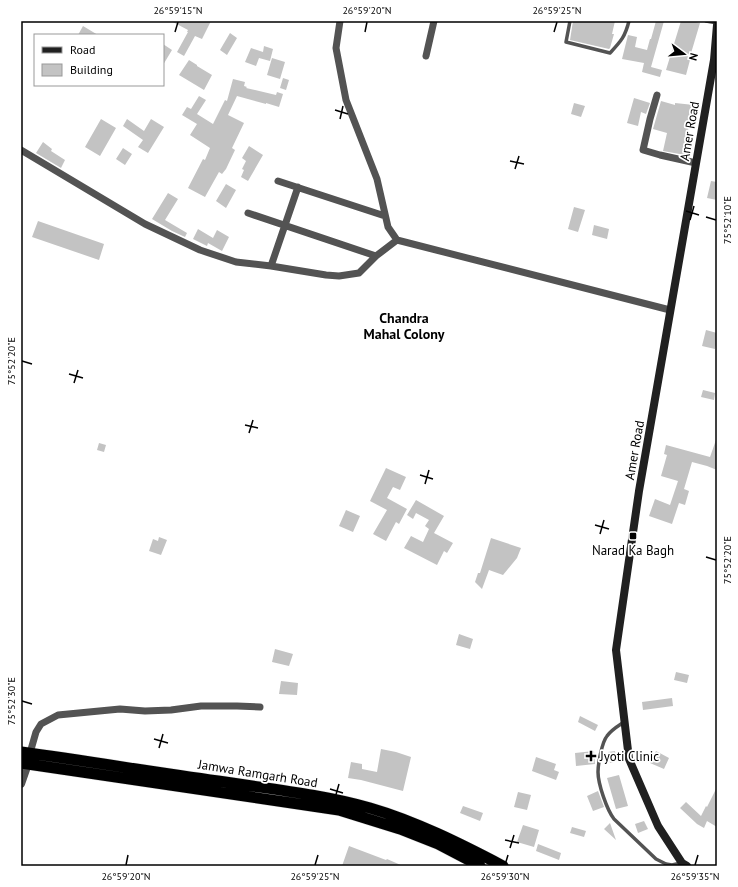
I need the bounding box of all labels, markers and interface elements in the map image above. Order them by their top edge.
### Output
text: 26°59'15"N [153,4,203,17]
text: 26°59'20"N [342,4,392,17]
text: 26°59'25"N [532,4,582,17]
legend [34,34,164,86]
north arrow [664,34,704,74]
text: Road [70,42,95,57]
text: N [686,51,701,62]
text: Building [70,62,113,77]
street label: Amer Road [676,100,703,162]
text: 75°52'10"E [721,196,734,244]
district label: Chandra Mahal Colony [364,309,445,343]
text: 75°52'20"E [5,337,18,385]
street label: Amer Road [621,419,648,481]
marker: Narad Ka Bagh [628,531,638,541]
text: 75°52'20"E [721,536,734,584]
place label: Narad Ka Bagh [592,542,674,559]
text: 75°52'30"E [5,677,18,725]
place label: Jyoti Clinic [599,748,659,765]
marker: Jyoti Clinic [585,750,597,762]
street label: Jamwa Ramgarh Road [196,755,319,791]
text: 26°59'20"N [101,870,151,883]
text: 26°59'25"N [290,870,340,883]
text: 26°59'30"N [480,870,530,883]
text: 26°59'35"N [670,870,720,883]

